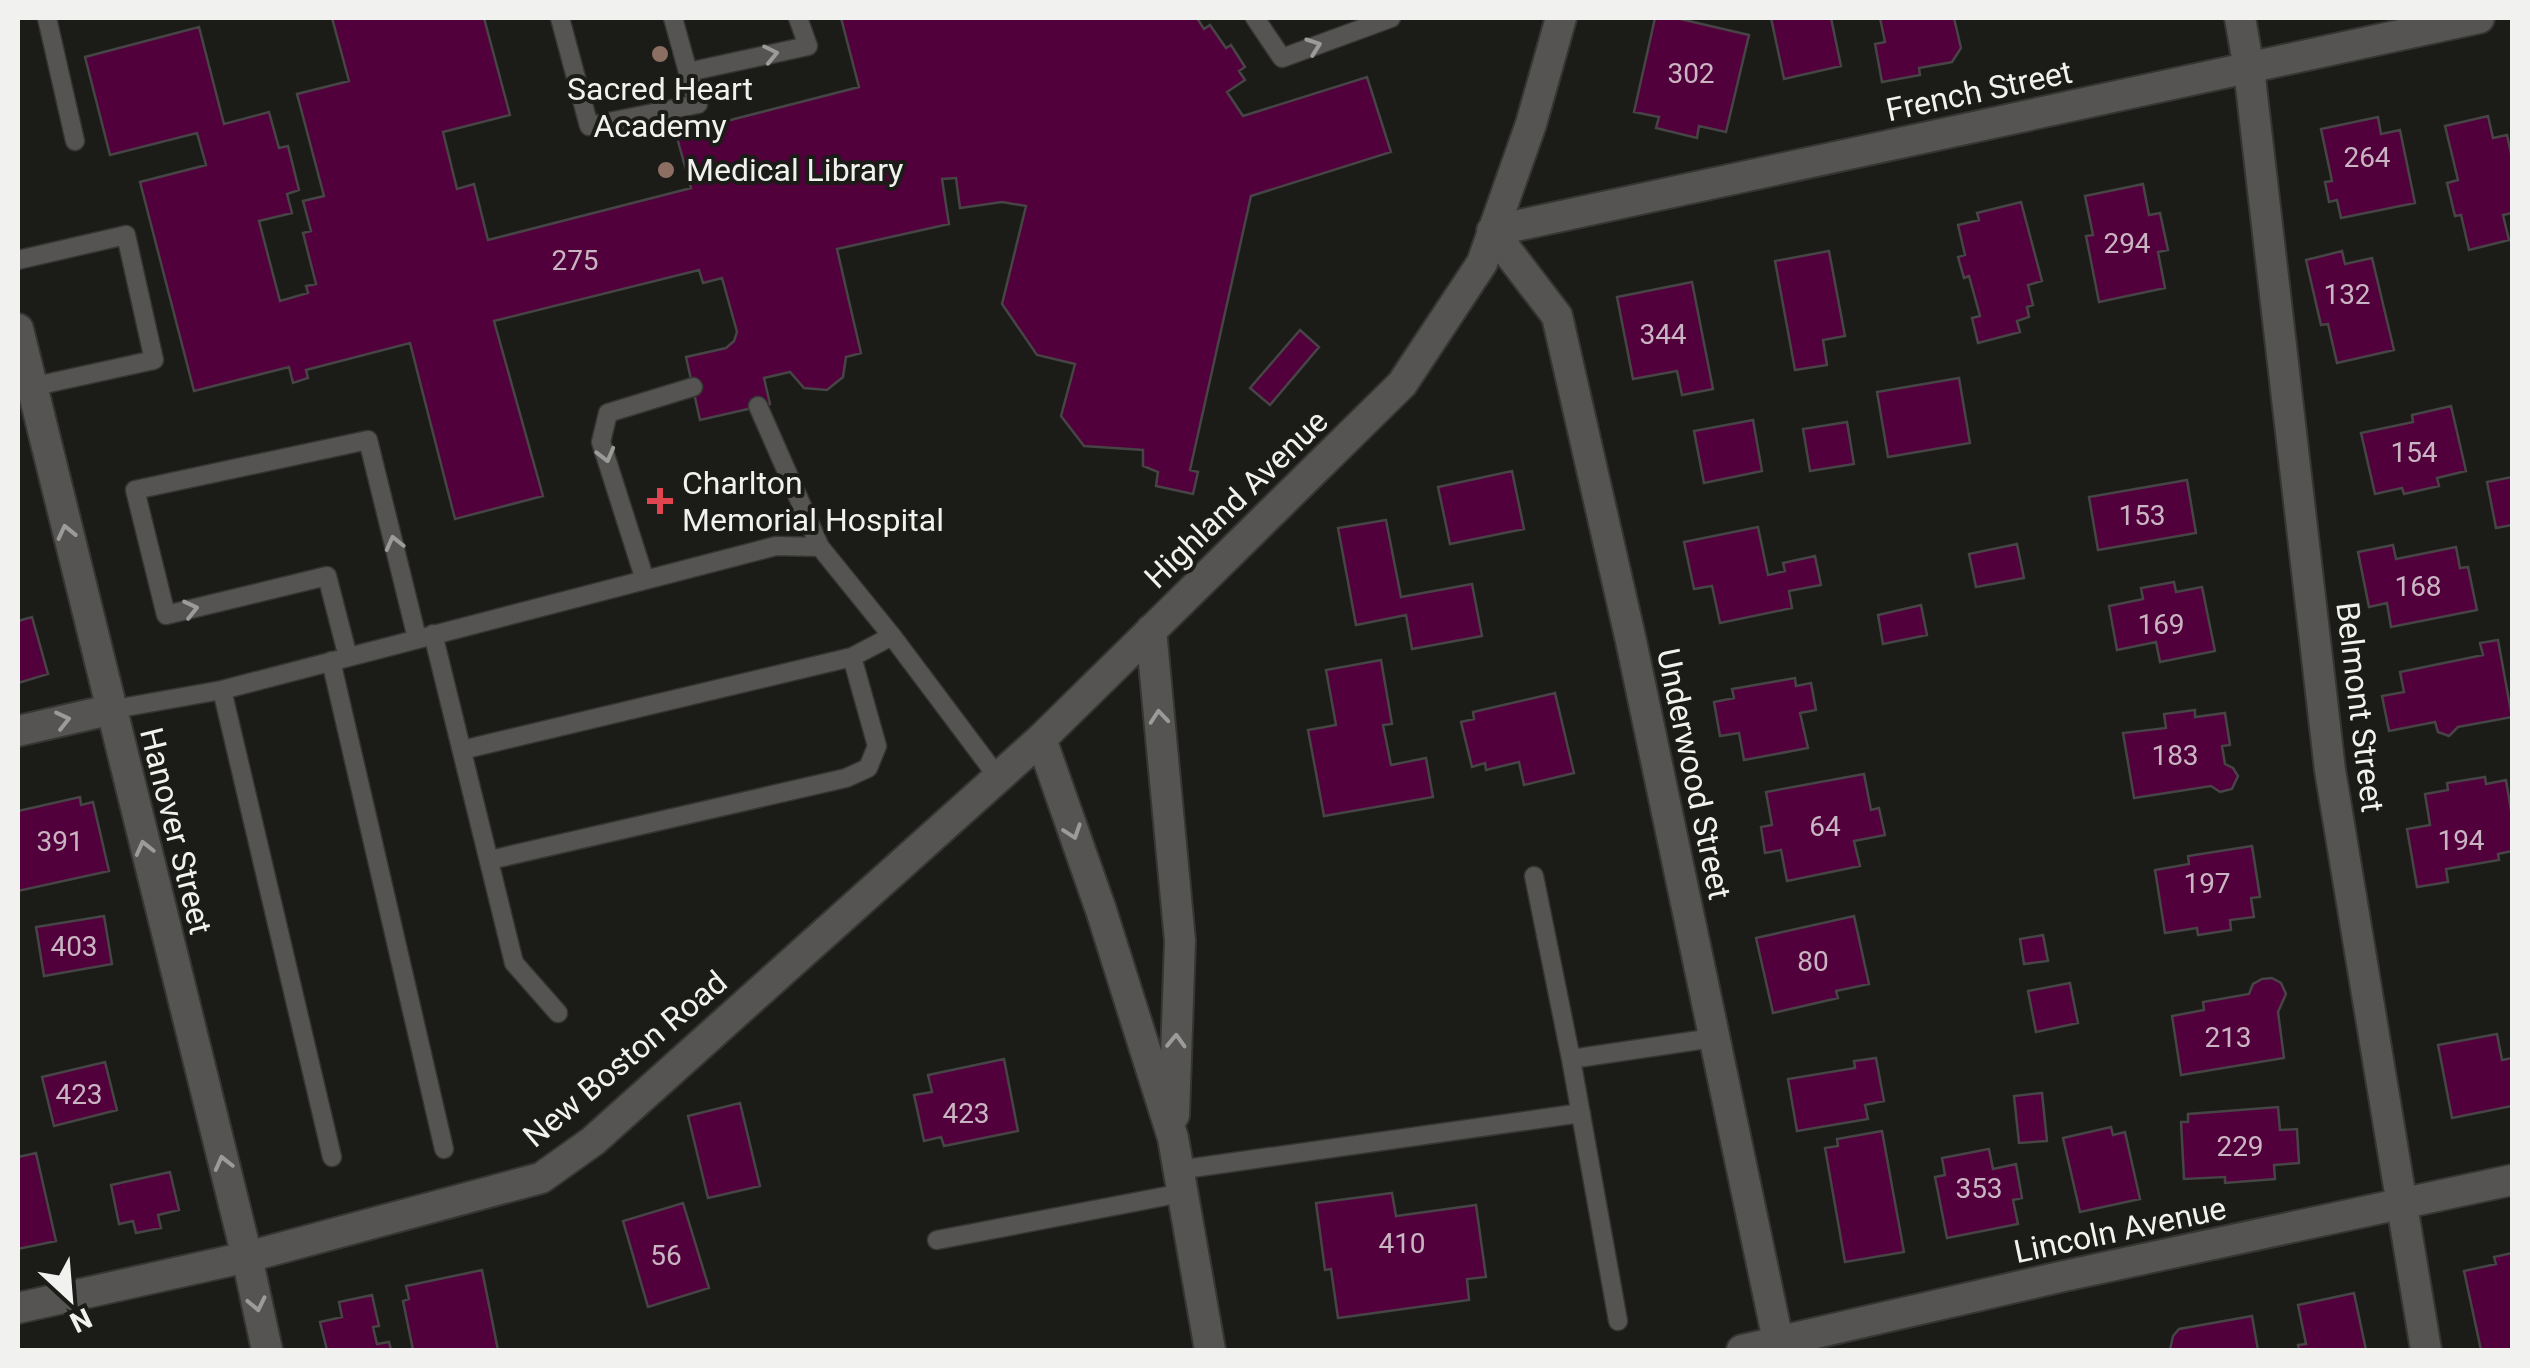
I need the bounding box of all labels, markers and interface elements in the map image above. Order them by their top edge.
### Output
one-way arrow [1304,37,1321,58]
marker: Sacred Heart Academy [649,43,671,65]
one-way arrow [763,45,780,66]
street label: French Street [1883,53,2075,129]
house number: 302 [1667,57,1715,90]
place label: Sacred Heart Academy [567,70,753,145]
house number: 264 [2343,141,2391,174]
place label: Medical Library [686,151,903,189]
marker: Medical Library [655,159,677,181]
house number: 294 [2103,227,2151,260]
house number: 275 [551,244,599,277]
house number: 132 [2323,278,2371,311]
house number: 344 [1639,318,1687,351]
street label: Highland Avenue [1137,402,1335,596]
house number: 154 [2390,436,2438,469]
one-way arrow [595,446,616,464]
place label: Charlton Memorial Hospital [682,464,944,539]
marker: Charlton Memorial Hospital [647,488,673,514]
house number: 153 [2118,499,2166,532]
one-way arrow [57,524,78,541]
one-way arrow [384,535,405,552]
house number: 168 [2394,570,2442,603]
one-way arrow [182,600,199,621]
street label: Belmont Street [2328,600,2392,814]
house number: 169 [2137,608,2185,641]
street label: Underwood Street [1649,645,1739,903]
one-way arrow [1148,708,1170,724]
one-way arrow [55,711,72,732]
street label: Hanover Street [132,724,220,938]
house number: 183 [2151,739,2199,772]
house number: 64 [1809,810,1841,843]
one-way arrow [1062,822,1082,839]
house number: 194 [2437,824,2485,857]
house number: 391 [36,825,84,858]
one-way arrow [135,840,156,857]
house number: 197 [2183,867,2231,900]
house number: 403 [50,930,98,963]
house number: 80 [1797,945,1829,978]
street label: New Boston Road [516,963,734,1155]
house number: 213 [2204,1021,2252,1054]
one-way arrow [1166,1032,1187,1048]
house number: 423 [55,1078,103,1111]
house number: 423 [942,1097,990,1130]
house number: 229 [2216,1130,2264,1163]
one-way arrow [214,1155,235,1172]
house number: 353 [1955,1172,2003,1205]
street label: Lincoln Avenue [2011,1189,2229,1271]
house number: 410 [1378,1227,1426,1260]
house number: 56 [650,1239,682,1272]
north arrow [20,1248,120,1348]
one-way arrow [245,1295,266,1312]
text: N [65,1301,97,1339]

